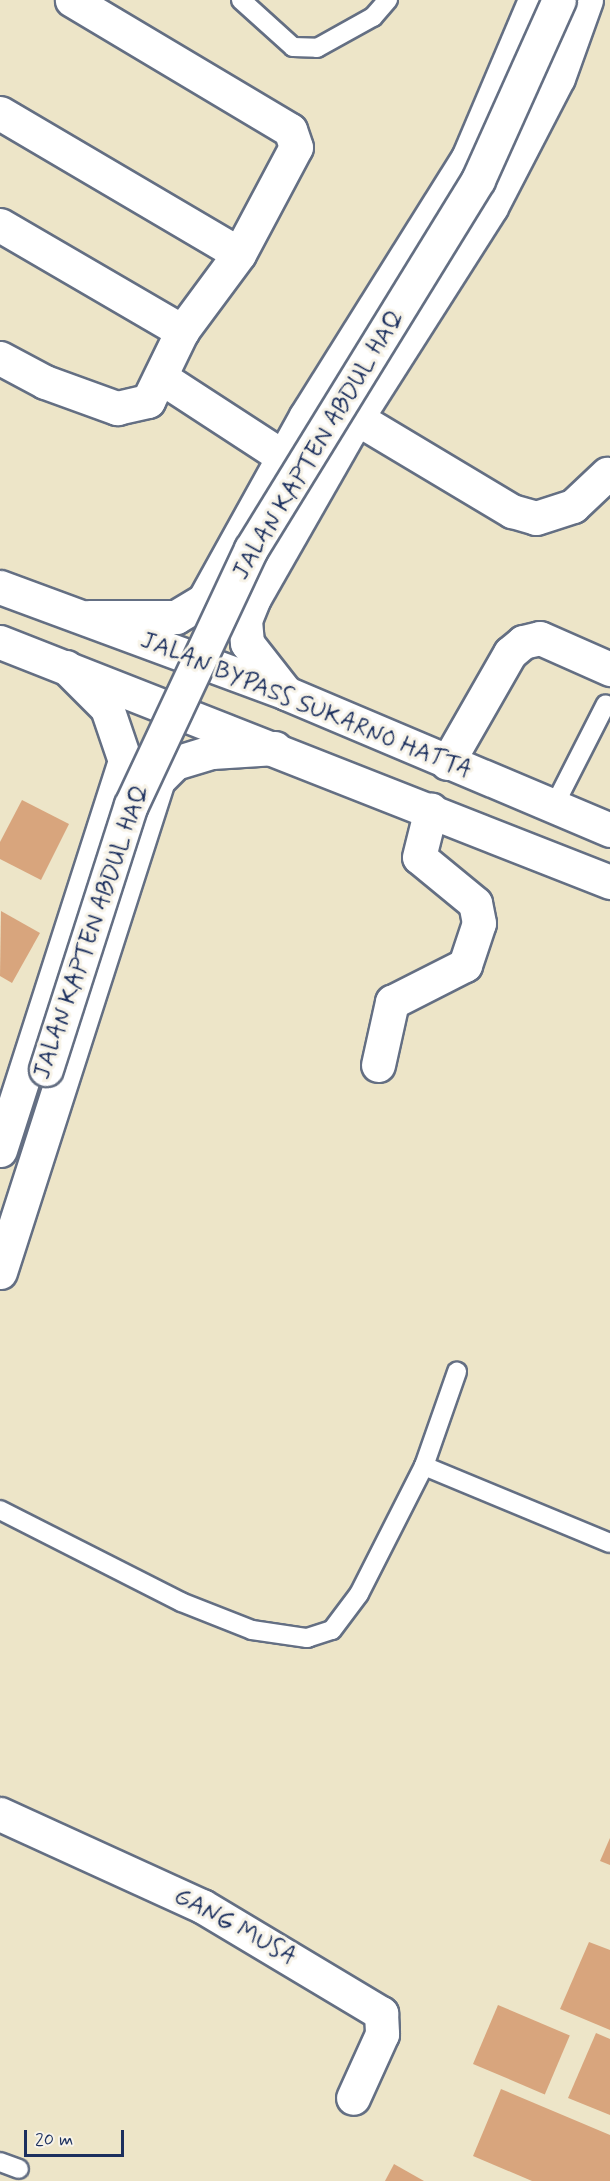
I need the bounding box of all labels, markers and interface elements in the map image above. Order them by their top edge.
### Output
street label: JALAN KAPTEN ABDUL HAQ [226,303,412,587]
street label: JALAN BYPASS SUKARNO HATTA [135,626,477,786]
street label: JALAN KAPTEN ABDUL HAQ [27,779,157,1085]
street label: GANG MUSA [169,1882,301,1972]
scale bar [27,2118,128,2156]
text: 20 m [35,2128,73,2152]

